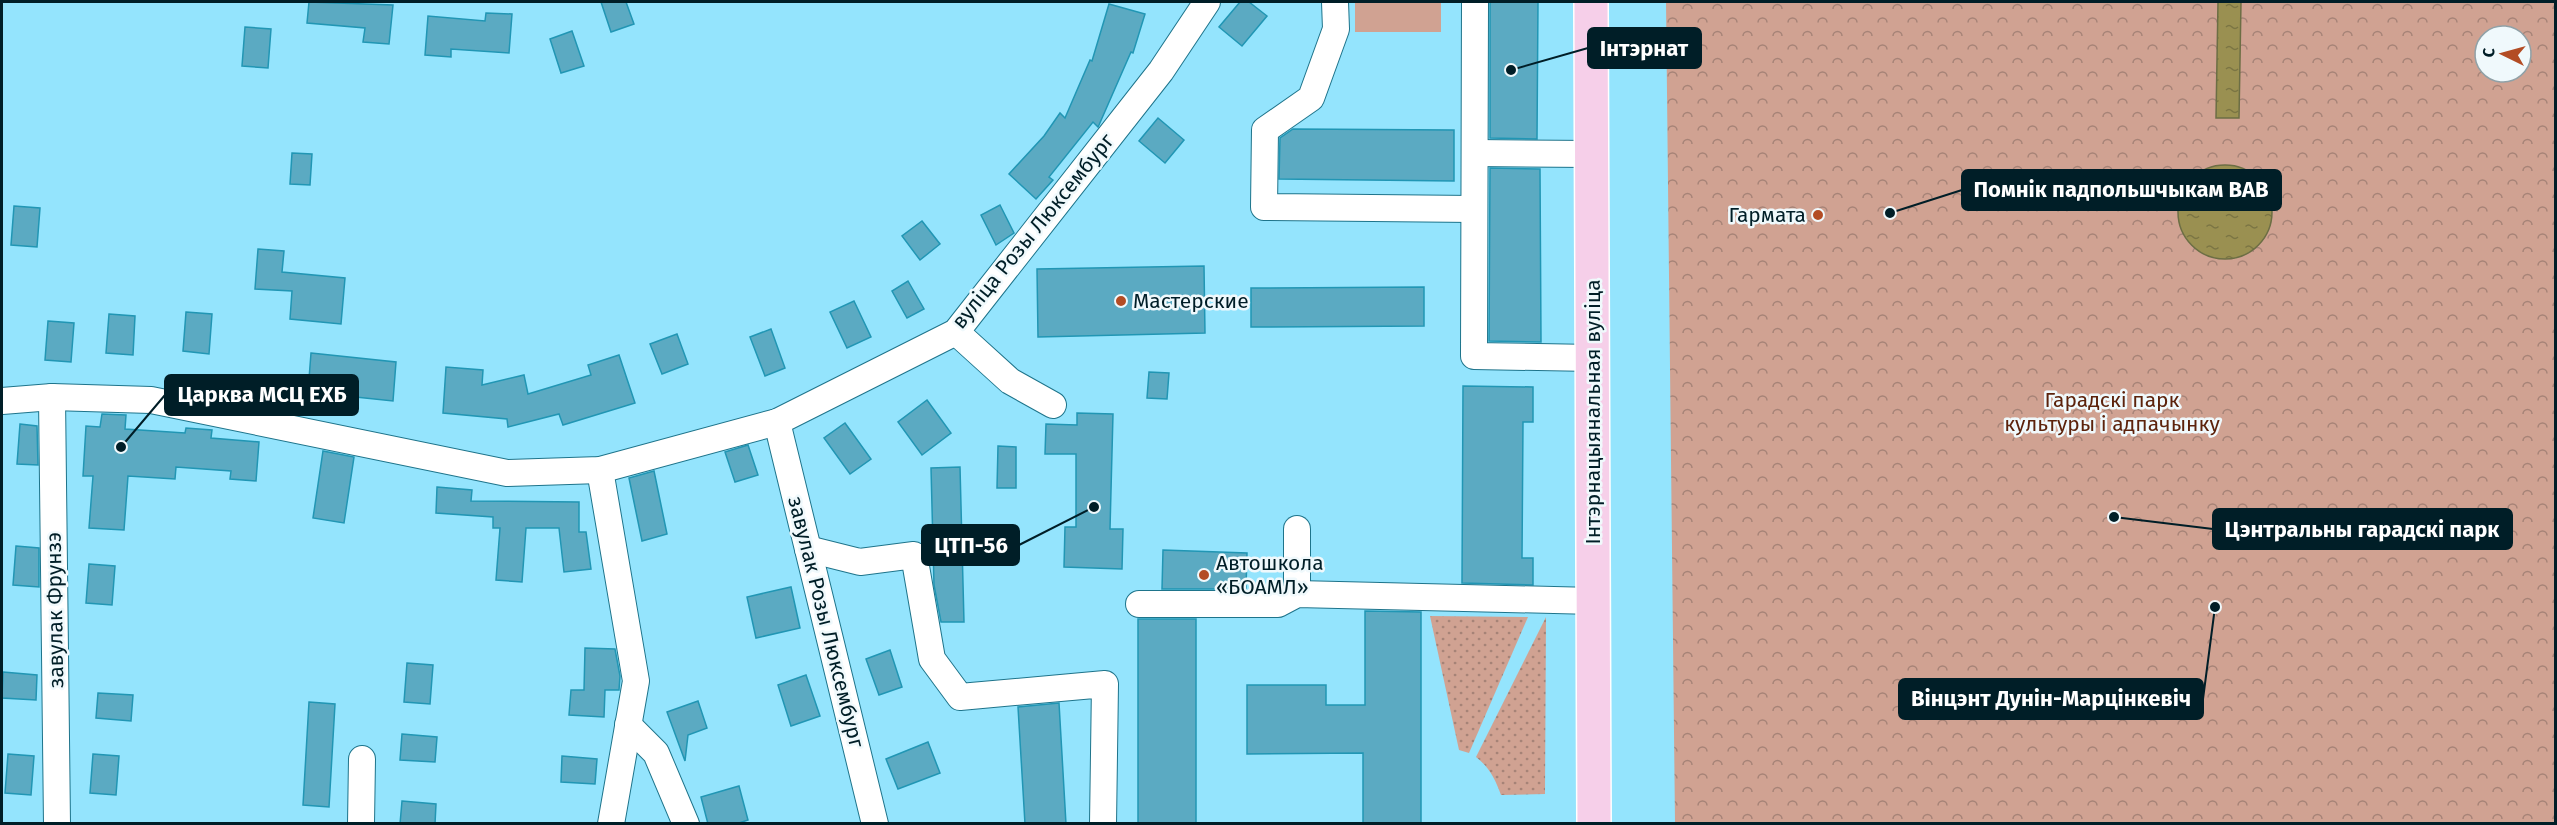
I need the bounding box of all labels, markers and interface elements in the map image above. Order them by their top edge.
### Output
north arrow [2473,24,2533,84]
callout: Інтэрнат [1588,28,1701,68]
text: Інтэрнат [1600,35,1689,62]
text: С [2479,47,2498,58]
street label: вуліца Розы Люксембург [946,128,1120,334]
callout: Помнік падпольшчыкам ВАВ [1962,170,2281,210]
text: Помнік падпольшчыкам ВАВ [1973,176,2269,203]
place label: Гармата [1728,202,1806,228]
marker: Гармата [1811,208,1825,222]
street label: Інтэрнацыянальная вуліца [1580,279,1606,545]
place label: Мастерские [1133,288,1249,314]
marker: Мастерские [1114,294,1128,308]
callout: Царква МСЦ ЕХБ [165,375,358,415]
text: Царква МСЦ ЕХБ [177,381,347,408]
park label: Гарадскі парк культуры і адпачынку [2004,387,2220,437]
street label: завулак Розы Люксембург [782,494,870,750]
callout: Цэнтральны гарадскі парк [2213,509,2512,549]
text: Цэнтральны гарадскі парк [2225,516,2500,543]
callout: ЦТП-56 [922,525,1019,565]
street label: завулак Фрунзэ [41,532,69,688]
text: ЦТП-56 [934,532,1008,559]
place label: Автошкола «БОАМЛ» [1216,550,1324,600]
marker: Автошкола «БОАМЛ» [1197,568,1211,582]
callout: Вінцэнт Дунін-Марцінкевіч [1899,679,2203,719]
text: Вінцэнт Дунін-Марцінкевіч [1911,685,2191,712]

